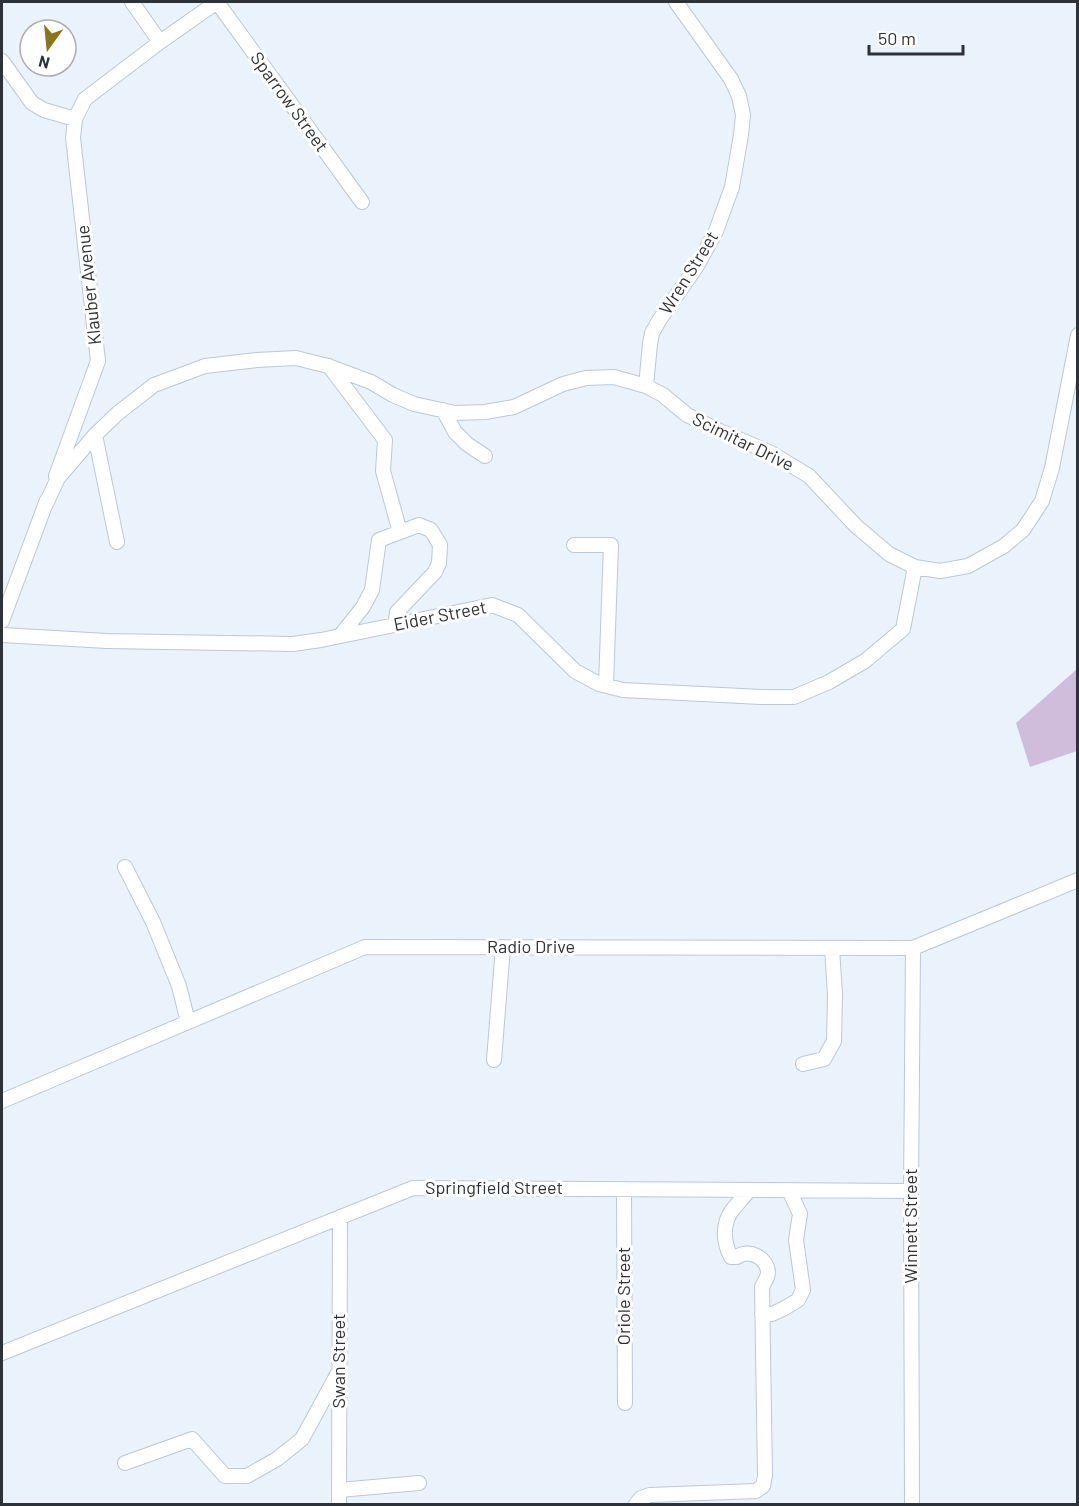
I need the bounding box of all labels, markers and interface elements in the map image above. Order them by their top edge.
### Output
north arrow [18,18,78,78]
scale bar [869,18,964,56]
text: 50 m [878,27,916,49]
street label: Sparrow Street [246,47,333,156]
text: N [36,52,52,74]
street label: Klauber Avenue [71,224,105,346]
street label: Wren Street [654,227,722,318]
street label: Scimitar Drive [689,407,798,475]
street label: Eider Street [391,595,488,635]
street label: Radio Drive [487,935,575,957]
street label: Winnett Street [899,1169,921,1283]
street label: Springfield Street [425,1176,563,1198]
street label: Oriole Street [612,1247,634,1345]
street label: Swan Street [327,1314,349,1408]

